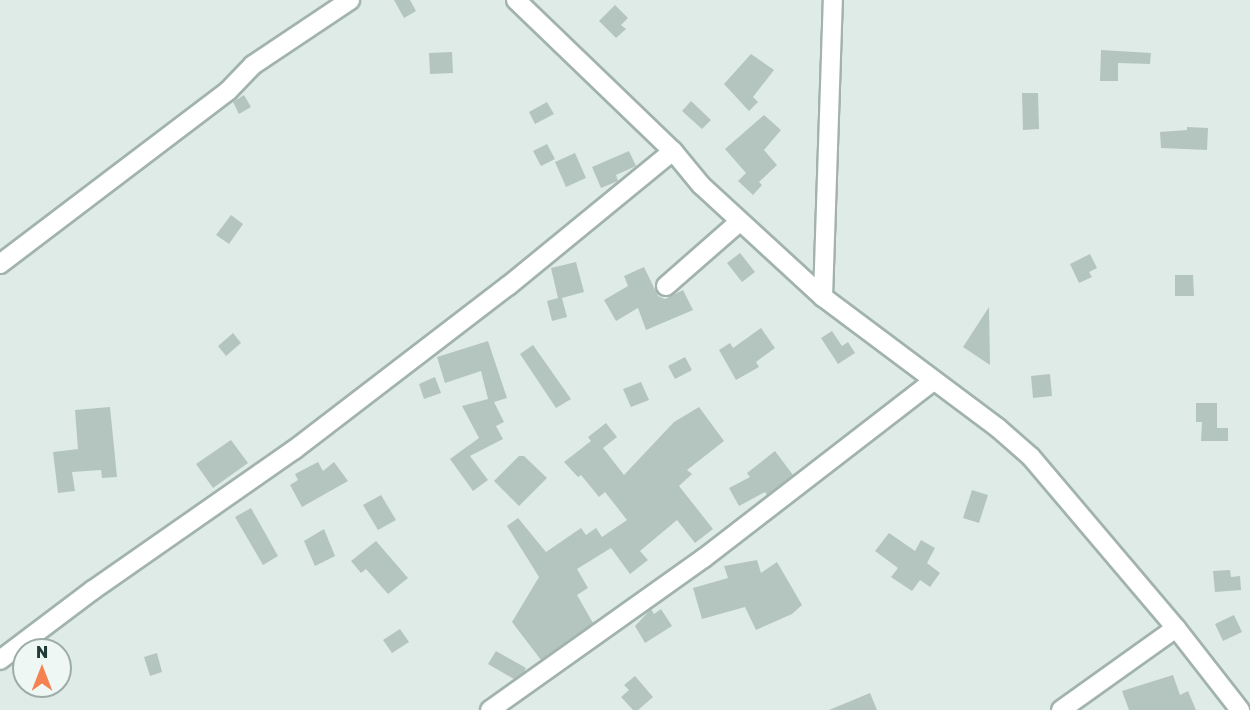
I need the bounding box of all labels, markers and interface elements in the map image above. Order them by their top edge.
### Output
north arrow [12,638,72,698]
text: N [36,642,48,662]

